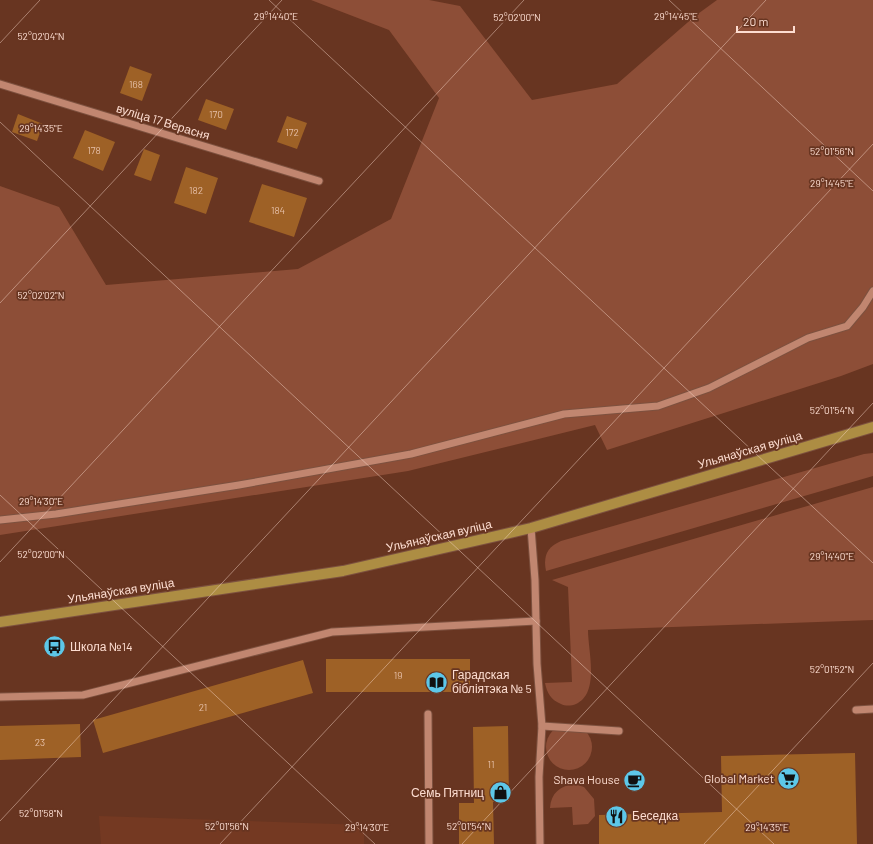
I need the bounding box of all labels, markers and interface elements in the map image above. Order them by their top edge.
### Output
scale bar [737,8,794,34]
text: 29°14'40"E [254,10,298,22]
text: 29°14'45"E [654,10,698,22]
text: 52°02'00"N [493,11,541,23]
text: 20 m [743,14,769,28]
text: 52°02'04"N [17,30,65,42]
house number: 168 [129,78,143,90]
street label: вуліца 17 Верасня [115,100,212,143]
house number: 170 [209,108,223,120]
text: 29°14'35"E [19,122,63,134]
house number: 172 [285,126,299,138]
house number: 178 [87,144,101,156]
text: 52°01'56"N [810,145,854,157]
text: 29°14'45"E [810,177,854,189]
house number: 182 [189,184,203,196]
house number: 184 [271,204,285,216]
text: 52°02'02"N [17,289,65,301]
text: 52°01'54"N [810,404,854,416]
street label: Ульянаўская вуліца [696,427,804,472]
text: 29°14'30"E [19,495,63,507]
street label: Ульянаўская вуліца [385,516,494,555]
text: 52°02'00"N [17,548,65,560]
text: 29°14'40"E [810,550,854,562]
street label: Ульянаўская вуліца [66,575,176,606]
bus stop icon: Школа №14 [42,634,68,660]
place label: Школа №14 [70,639,133,653]
text: 52°01'52"N [810,663,854,675]
place label: Гарадская бібліятэка № 5 [452,667,532,695]
house number: 19 [394,669,402,681]
library icon: Гарадская бібліятэка № 5 [424,669,450,695]
house number: 21 [199,701,207,713]
house number: 23 [35,736,45,748]
house number: 11 [487,758,495,770]
supermarket icon: Global Market [776,766,802,792]
cafe icon: Shava House [622,767,648,793]
place label: Global Market [704,771,774,785]
place label: Shava House [553,772,620,786]
shop icon: Семь Пятниц [487,780,513,806]
place label: Семь Пятниц [411,785,484,800]
restaurant icon: Беседка [603,803,629,829]
text: 52°01'58"N [19,807,63,819]
place label: Беседка [632,808,678,823]
text: 52°01'56"N [205,820,249,832]
text: 52°01'54"N [447,820,491,832]
text: 29°14'30"E [345,821,389,833]
text: 29°14'35"E [745,821,789,833]

